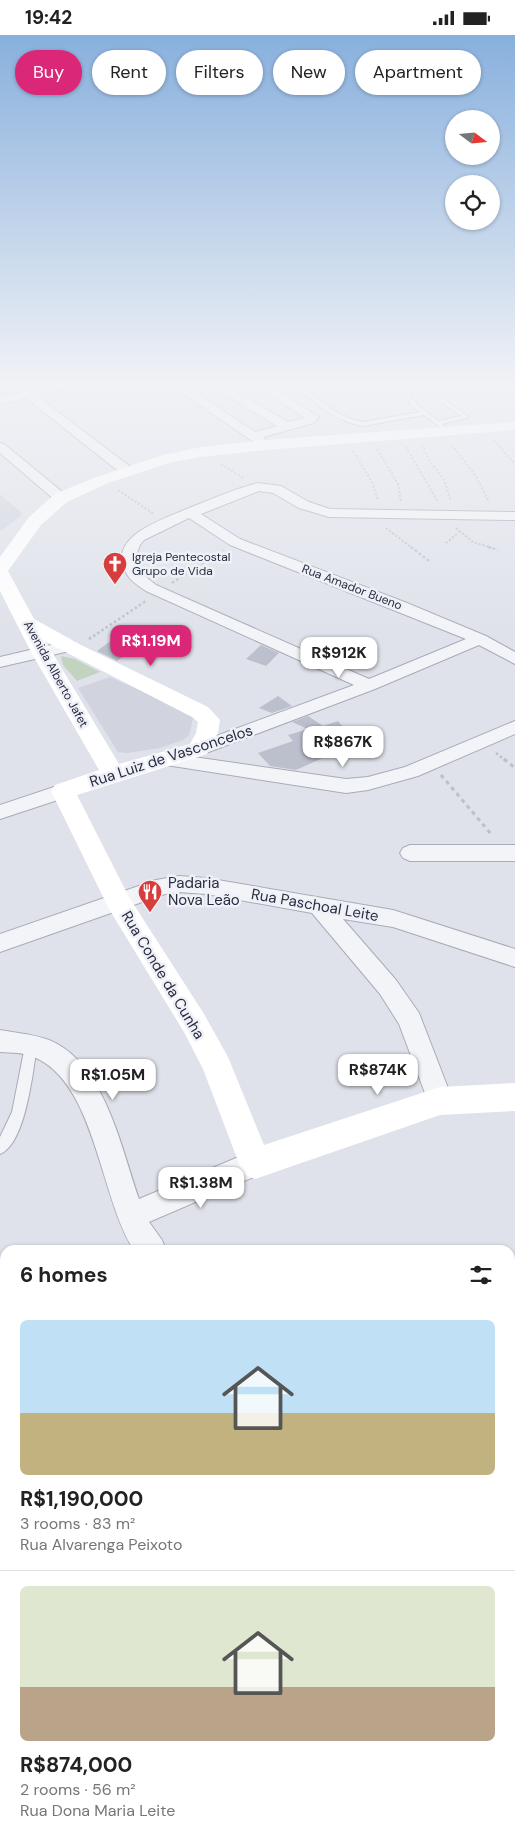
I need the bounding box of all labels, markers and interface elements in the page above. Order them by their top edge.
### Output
text: 19:42 [25,5,72,30]
chip: Buy [15,50,82,95]
chip: Rent [92,50,166,95]
chip: Filters [176,50,263,95]
chip: New [273,50,345,95]
chip: Apartment [355,50,481,95]
north arrow [445,110,500,165]
map controls [445,110,500,230]
button: locate [445,175,500,230]
place label: Igreja Pentecostal Grupo de Vida [132,549,231,579]
church icon: Igreja Pentecostal Grupo de Vida [102,551,128,585]
street label: Rua Amador Bueno [300,561,404,613]
street label: Avenida Alberto Jafet [20,618,92,730]
pin: R$1.19M [105,625,197,667]
text: R$1.19M [121,630,181,651]
pin: R$912K [298,637,380,679]
text: R$912K [311,642,367,663]
street label: Rua Luiz de Vasconcelos [87,720,255,792]
pin: R$867K [302,725,384,768]
text: R$867K [314,731,372,752]
place label: Padaria Nova Leão [168,873,240,910]
restaurant icon: Padaria Nova Leão [137,879,163,913]
street label: Rua Paschoal Leite [250,884,380,926]
street label: Rua Conde da Cunha [117,907,209,1043]
pin: R$874K [337,1053,419,1096]
pin: R$1.05M [67,1059,159,1101]
text: R$874K [349,1059,407,1080]
text: R$1.05M [81,1064,145,1085]
pin: R$1.38M [155,1167,247,1209]
text: R$1.38M [169,1172,233,1193]
text: 6 homes [20,1261,108,1289]
icon: filters [467,1261,495,1289]
icon: home [213,1353,303,1443]
text: R$1,190,000 [20,1485,143,1513]
text: 3 rooms · 83 m² [20,1513,135,1534]
text: Rua Alvarenga Peixoto [20,1534,182,1555]
icon: home [213,1618,303,1708]
text: R$874,000 [20,1751,132,1779]
text: 2 rooms · 56 m² [20,1779,136,1800]
text: Rua Dona Maria Leite [20,1800,175,1821]

